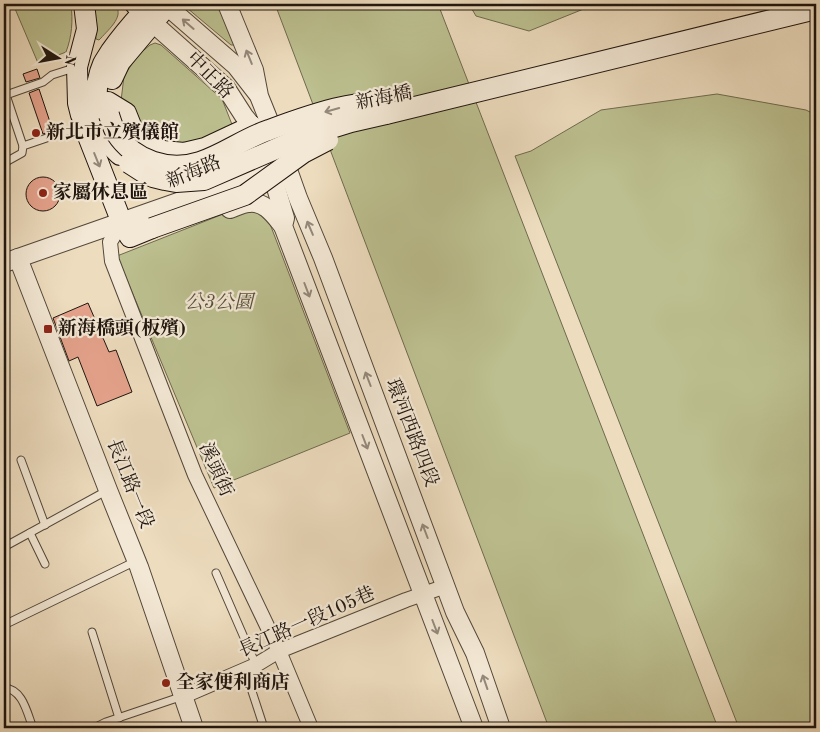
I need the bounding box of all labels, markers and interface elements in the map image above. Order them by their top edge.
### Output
one-way arrow [181,19,194,30]
north arrow [32,32,82,82]
street label: 中正路 [182,48,237,103]
one-way arrow [244,50,253,65]
text: N [62,54,78,67]
street label: 新海橋 [354,81,414,114]
one-way arrow [325,105,341,115]
place label: 新北市立殯儀館 [46,121,179,143]
marker: 新北市立殯儀館 [30,127,42,139]
street label: 新海路 [163,151,224,192]
one-way arrow [93,152,103,167]
place label: 家屬休息區 [53,181,148,203]
marker: 家屬休息區 [37,187,49,199]
one-way arrow [305,220,314,236]
one-way arrow [303,282,312,297]
park label: 公3公園 [185,291,256,313]
place label: 新海橋頭(板殯) [58,317,186,339]
marker: 新海橋頭(板殯) [42,323,54,335]
one-way arrow [363,372,372,387]
street label: 環河西路四段 [382,376,442,490]
one-way arrow [361,434,370,449]
street label: 長江路一段 [102,436,157,532]
street label: 溪頭街 [195,439,238,500]
one-way arrow [420,524,429,540]
street label: 長江路一段105巷 [235,583,378,662]
one-way arrow [431,618,440,634]
place label: 全家便利商店 [176,671,290,693]
one-way arrow [480,675,489,691]
marker: 全家便利商店 [160,677,172,689]

